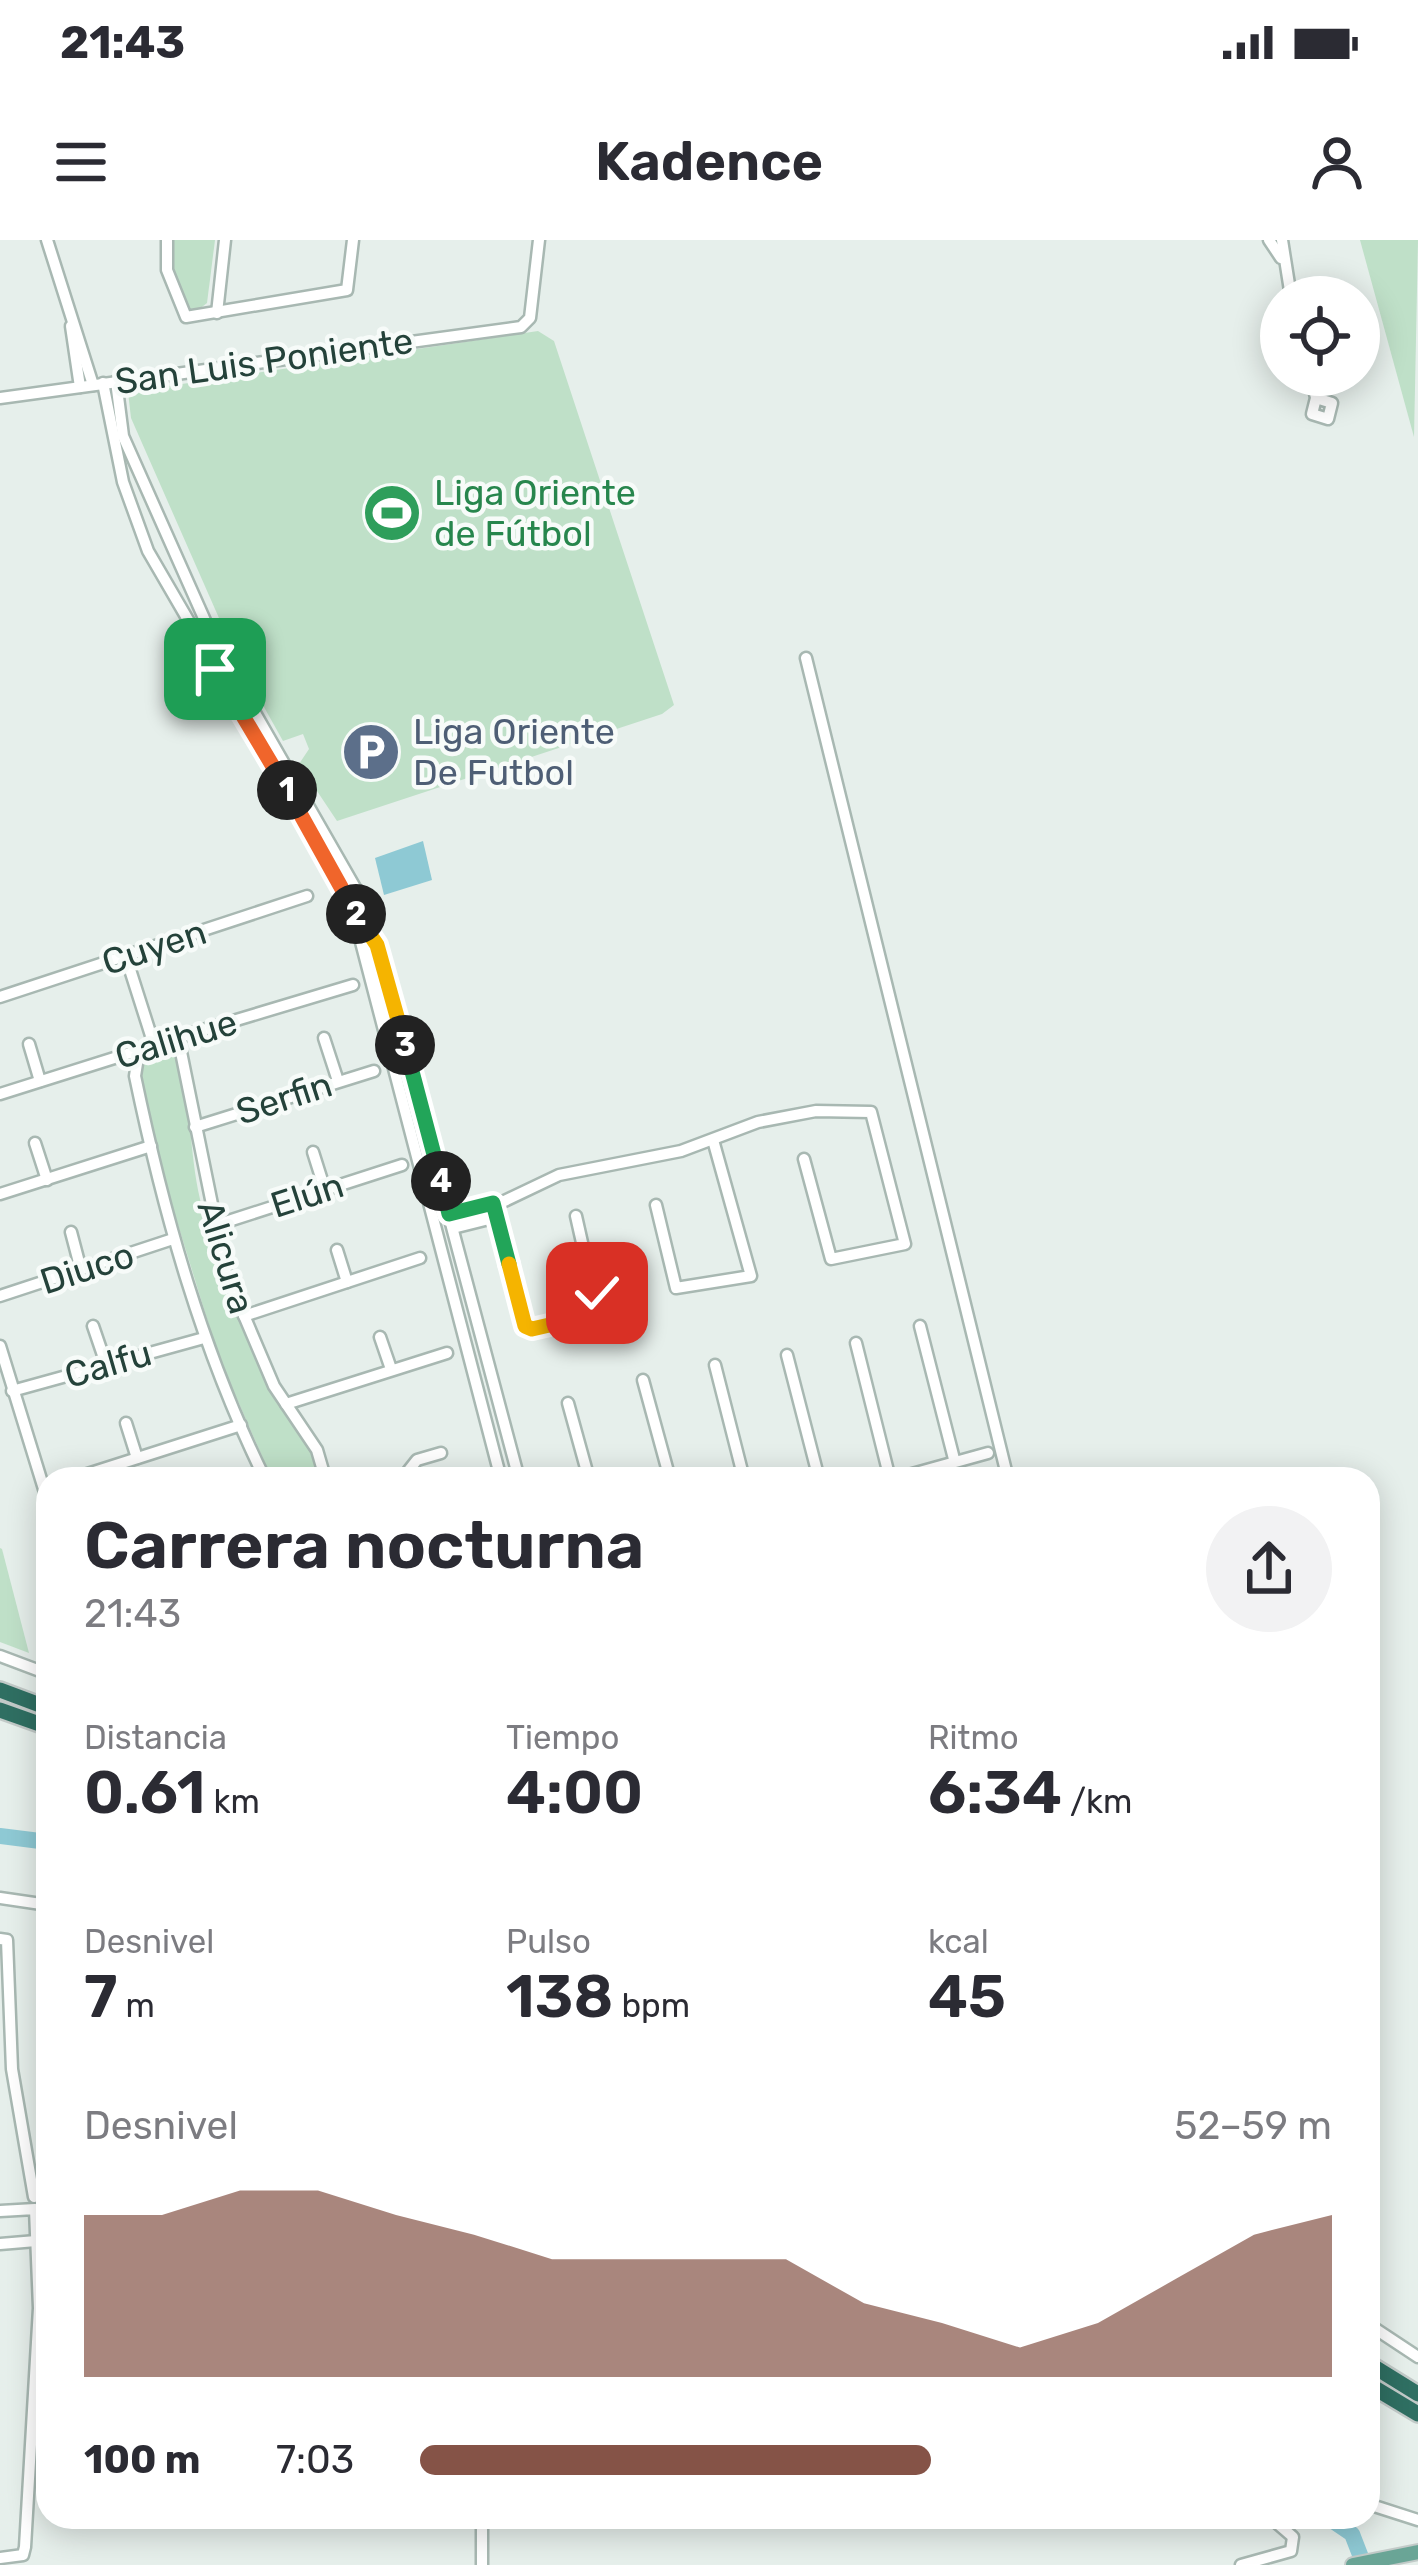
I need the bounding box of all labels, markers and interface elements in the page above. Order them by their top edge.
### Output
text: 21:43 [60,16,185,69]
icon: menu [48,129,114,195]
icon: person [1304,129,1370,195]
text: Kadence [595,130,823,194]
map controls [1260,276,1380,396]
button: locate [1260,276,1380,396]
street label: San Luis Poniente [112,319,416,403]
place label: Liga Oriente de Fútbol [434,471,636,555]
sports icon: Liga Oriente de Fútbol [361,482,423,544]
pin [164,618,266,720]
icon: arrive [182,636,248,702]
place label: Liga Oriente De Futbol [413,710,615,794]
parking icon: Liga Oriente De Futbol [340,721,402,783]
pin: 1 [257,760,317,820]
text: 1 [279,770,295,809]
pin: 2 [326,884,386,944]
text: 2 [345,894,367,933]
street label: Cuyen [97,910,211,984]
street label: Calihue [110,1000,242,1078]
pin: 3 [375,1015,435,1075]
text: 3 [394,1025,416,1064]
street label: Serfin [231,1062,337,1134]
pin: 4 [411,1151,471,1211]
text: 4 [430,1161,452,1200]
street label: Elún [265,1163,349,1227]
street label: Alicura [188,1195,264,1319]
street label: Diuco [35,1233,139,1303]
pin [546,1242,648,1344]
icon: check [564,1260,630,1326]
street label: Calfu [60,1331,156,1397]
text: Carrera nocturna [84,1506,644,1585]
button: share [1206,1506,1332,1632]
text: 21:43 [84,1591,181,1637]
text: Distancia [84,1718,227,1757]
text: Tiempo [506,1718,619,1757]
text: Ritmo [928,1718,1019,1757]
text: 0.61 [84,1757,205,1828]
text: 4:00 [506,1757,643,1828]
text: 6:34 [928,1757,1062,1828]
text: km [205,1782,260,1821]
text: /km [1062,1782,1132,1821]
text: Desnivel [84,1922,214,1961]
text: Pulso [506,1922,591,1961]
text: kcal [928,1922,989,1961]
text: 7 [84,1961,117,2032]
text: 138 [506,1961,613,2032]
text: 45 [928,1961,1006,2032]
text: m [117,1986,155,2025]
text: bpm [613,1986,690,2025]
text: Desnivel [84,2103,238,2149]
text: 52–59 m [1174,2103,1332,2149]
text: 100 m [84,2437,200,2483]
text: 7:03 [276,2437,354,2483]

